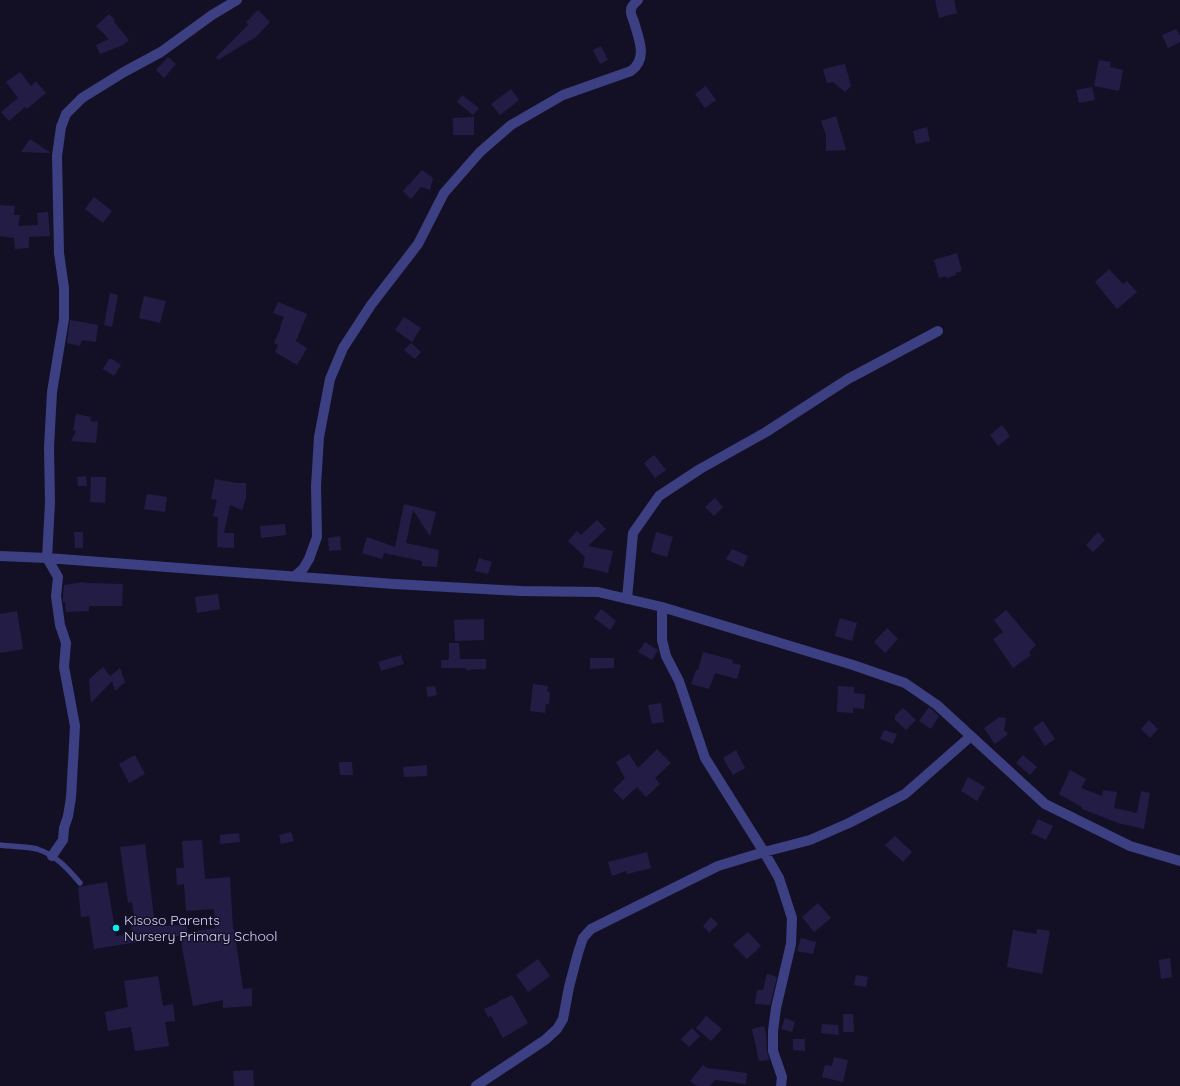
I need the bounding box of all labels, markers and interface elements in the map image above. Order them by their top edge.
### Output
place label: Kisoso Parents Nursery Primary School [124,911,278,945]
marker: Kisoso Parents Nursery Primary School [111,923,121,933]

